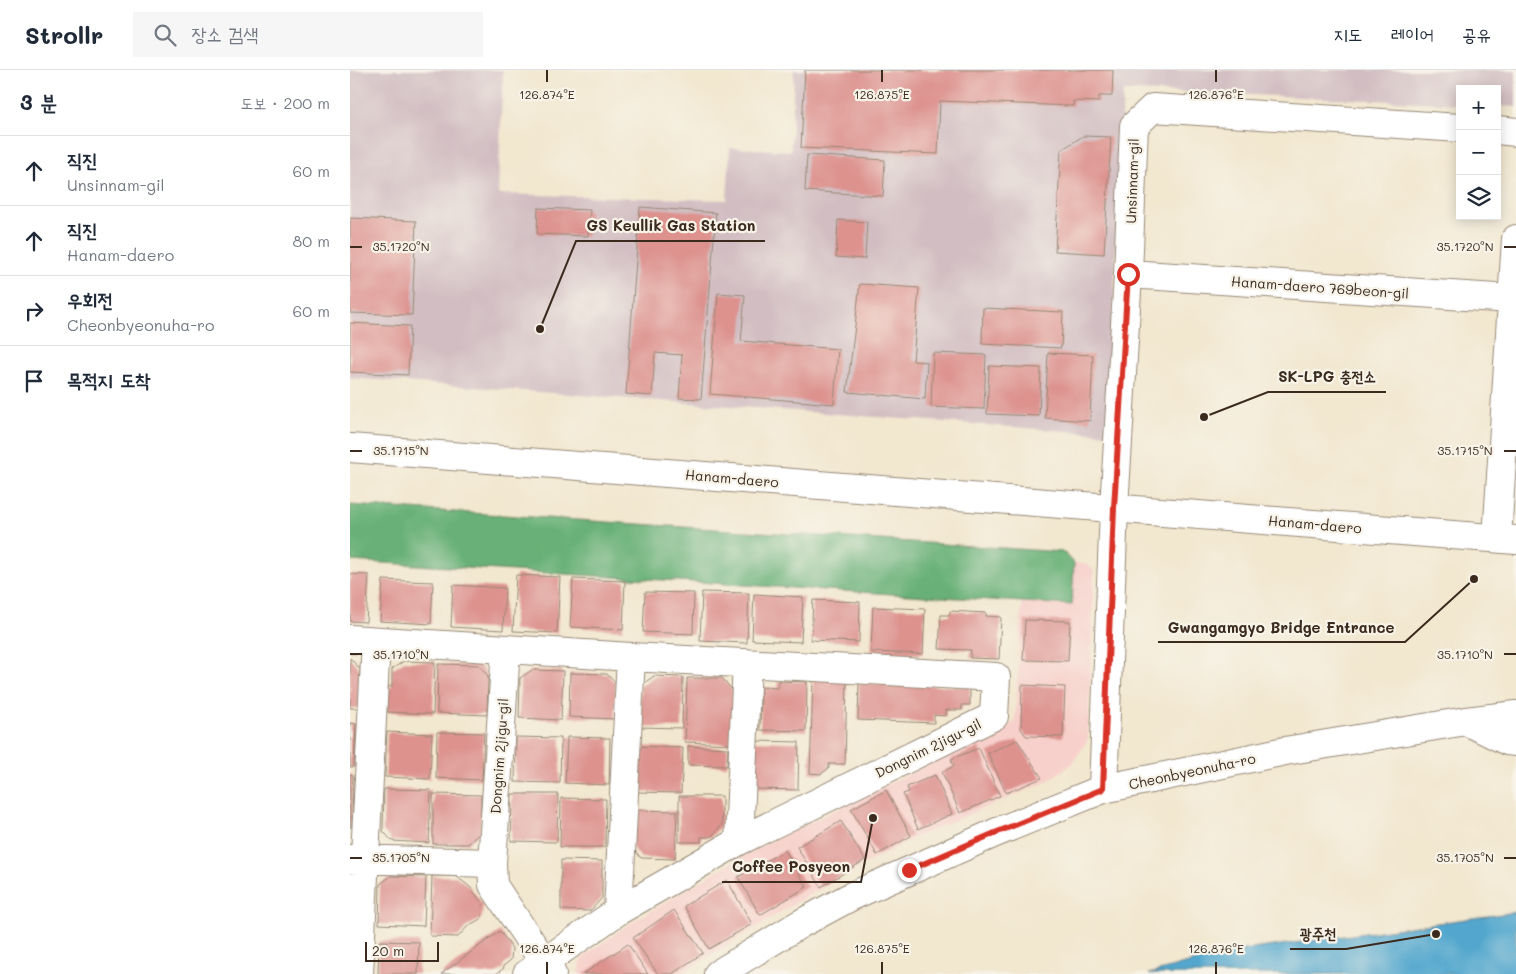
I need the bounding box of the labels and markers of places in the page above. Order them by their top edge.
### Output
callout: GS Keullik Gas Station [576,211,765,241]
callout: SK-LPG 충전소 [1268,362,1386,392]
callout: Gwangamgyo Bridge Entrance [1158,612,1405,642]
callout: Coffee Posyeon [722,852,861,882]
callout: 광주천 [1290,919,1346,949]

